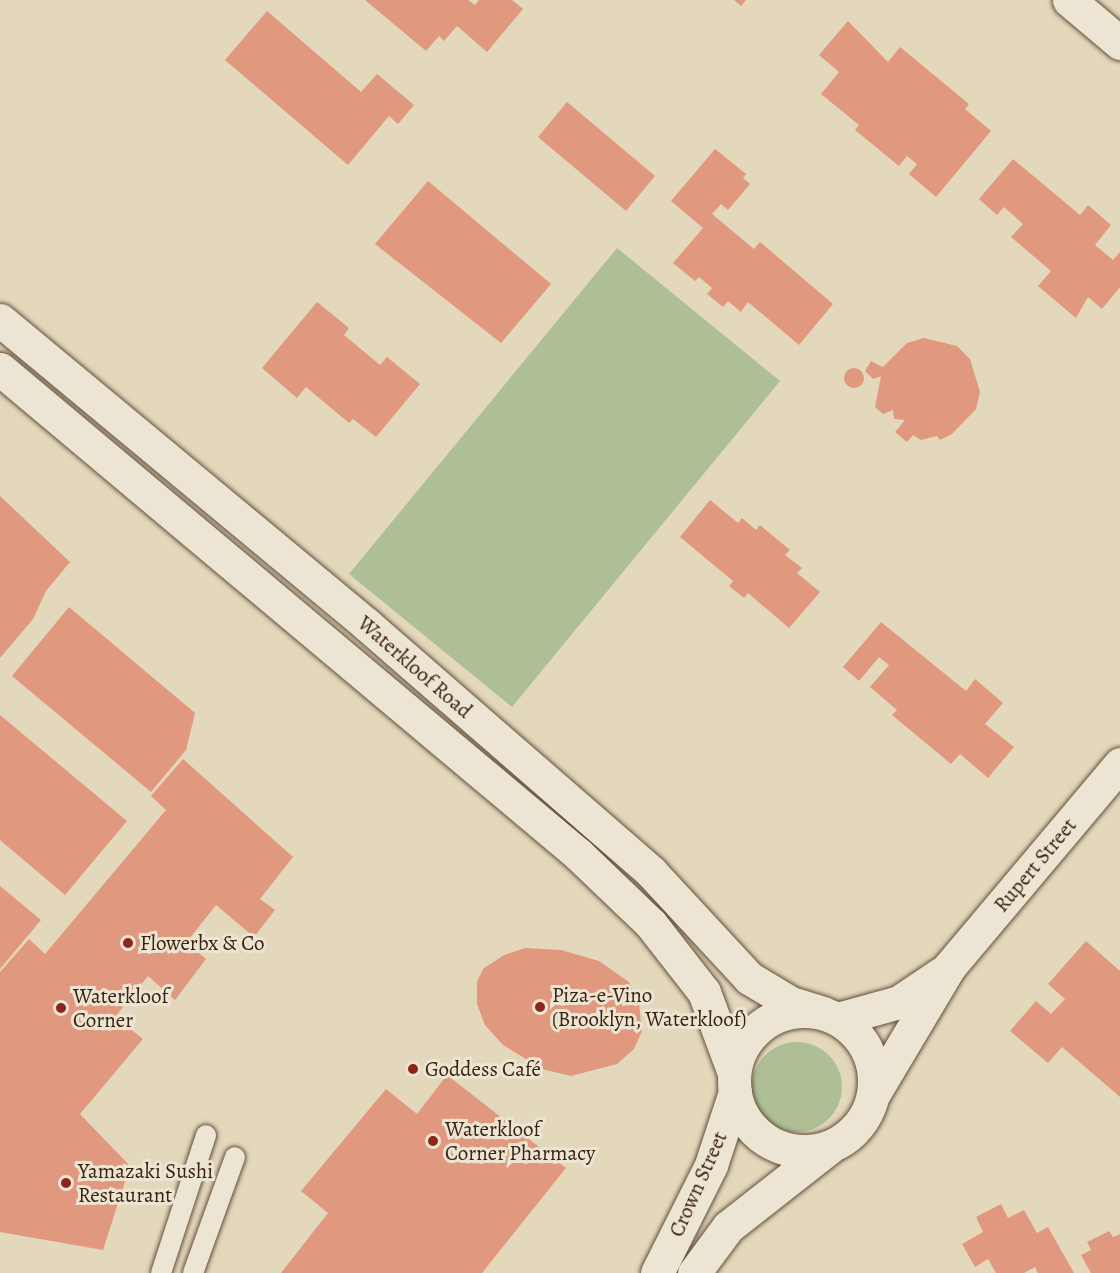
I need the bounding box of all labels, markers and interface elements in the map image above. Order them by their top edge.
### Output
street label: Waterkloof Road [353,610,477,724]
street label: Rupert Street [988,813,1082,917]
place label: Flowerbx & Co [140,930,264,956]
marker: Flowerbx & Co [121,936,135,950]
place label: Piza-e-Vino (Brooklyn, Waterkloof) [552,982,747,1032]
place label: Waterkloof Corner [73,983,168,1033]
marker: Piza-e-Vino (Brooklyn, Waterkloof) [533,1000,547,1014]
marker: Waterkloof Corner [54,1001,68,1015]
place label: Goddess Café [425,1056,541,1082]
marker: Goddess Café [406,1062,420,1076]
place label: Waterkloof Corner Pharmacy [445,1116,595,1166]
street label: Crown Street [664,1127,732,1241]
marker: Waterkloof Corner Pharmacy [426,1134,440,1148]
place label: Yamazaki Sushi Restaurant [78,1158,213,1208]
marker: Yamazaki Sushi Restaurant [59,1176,73,1190]

